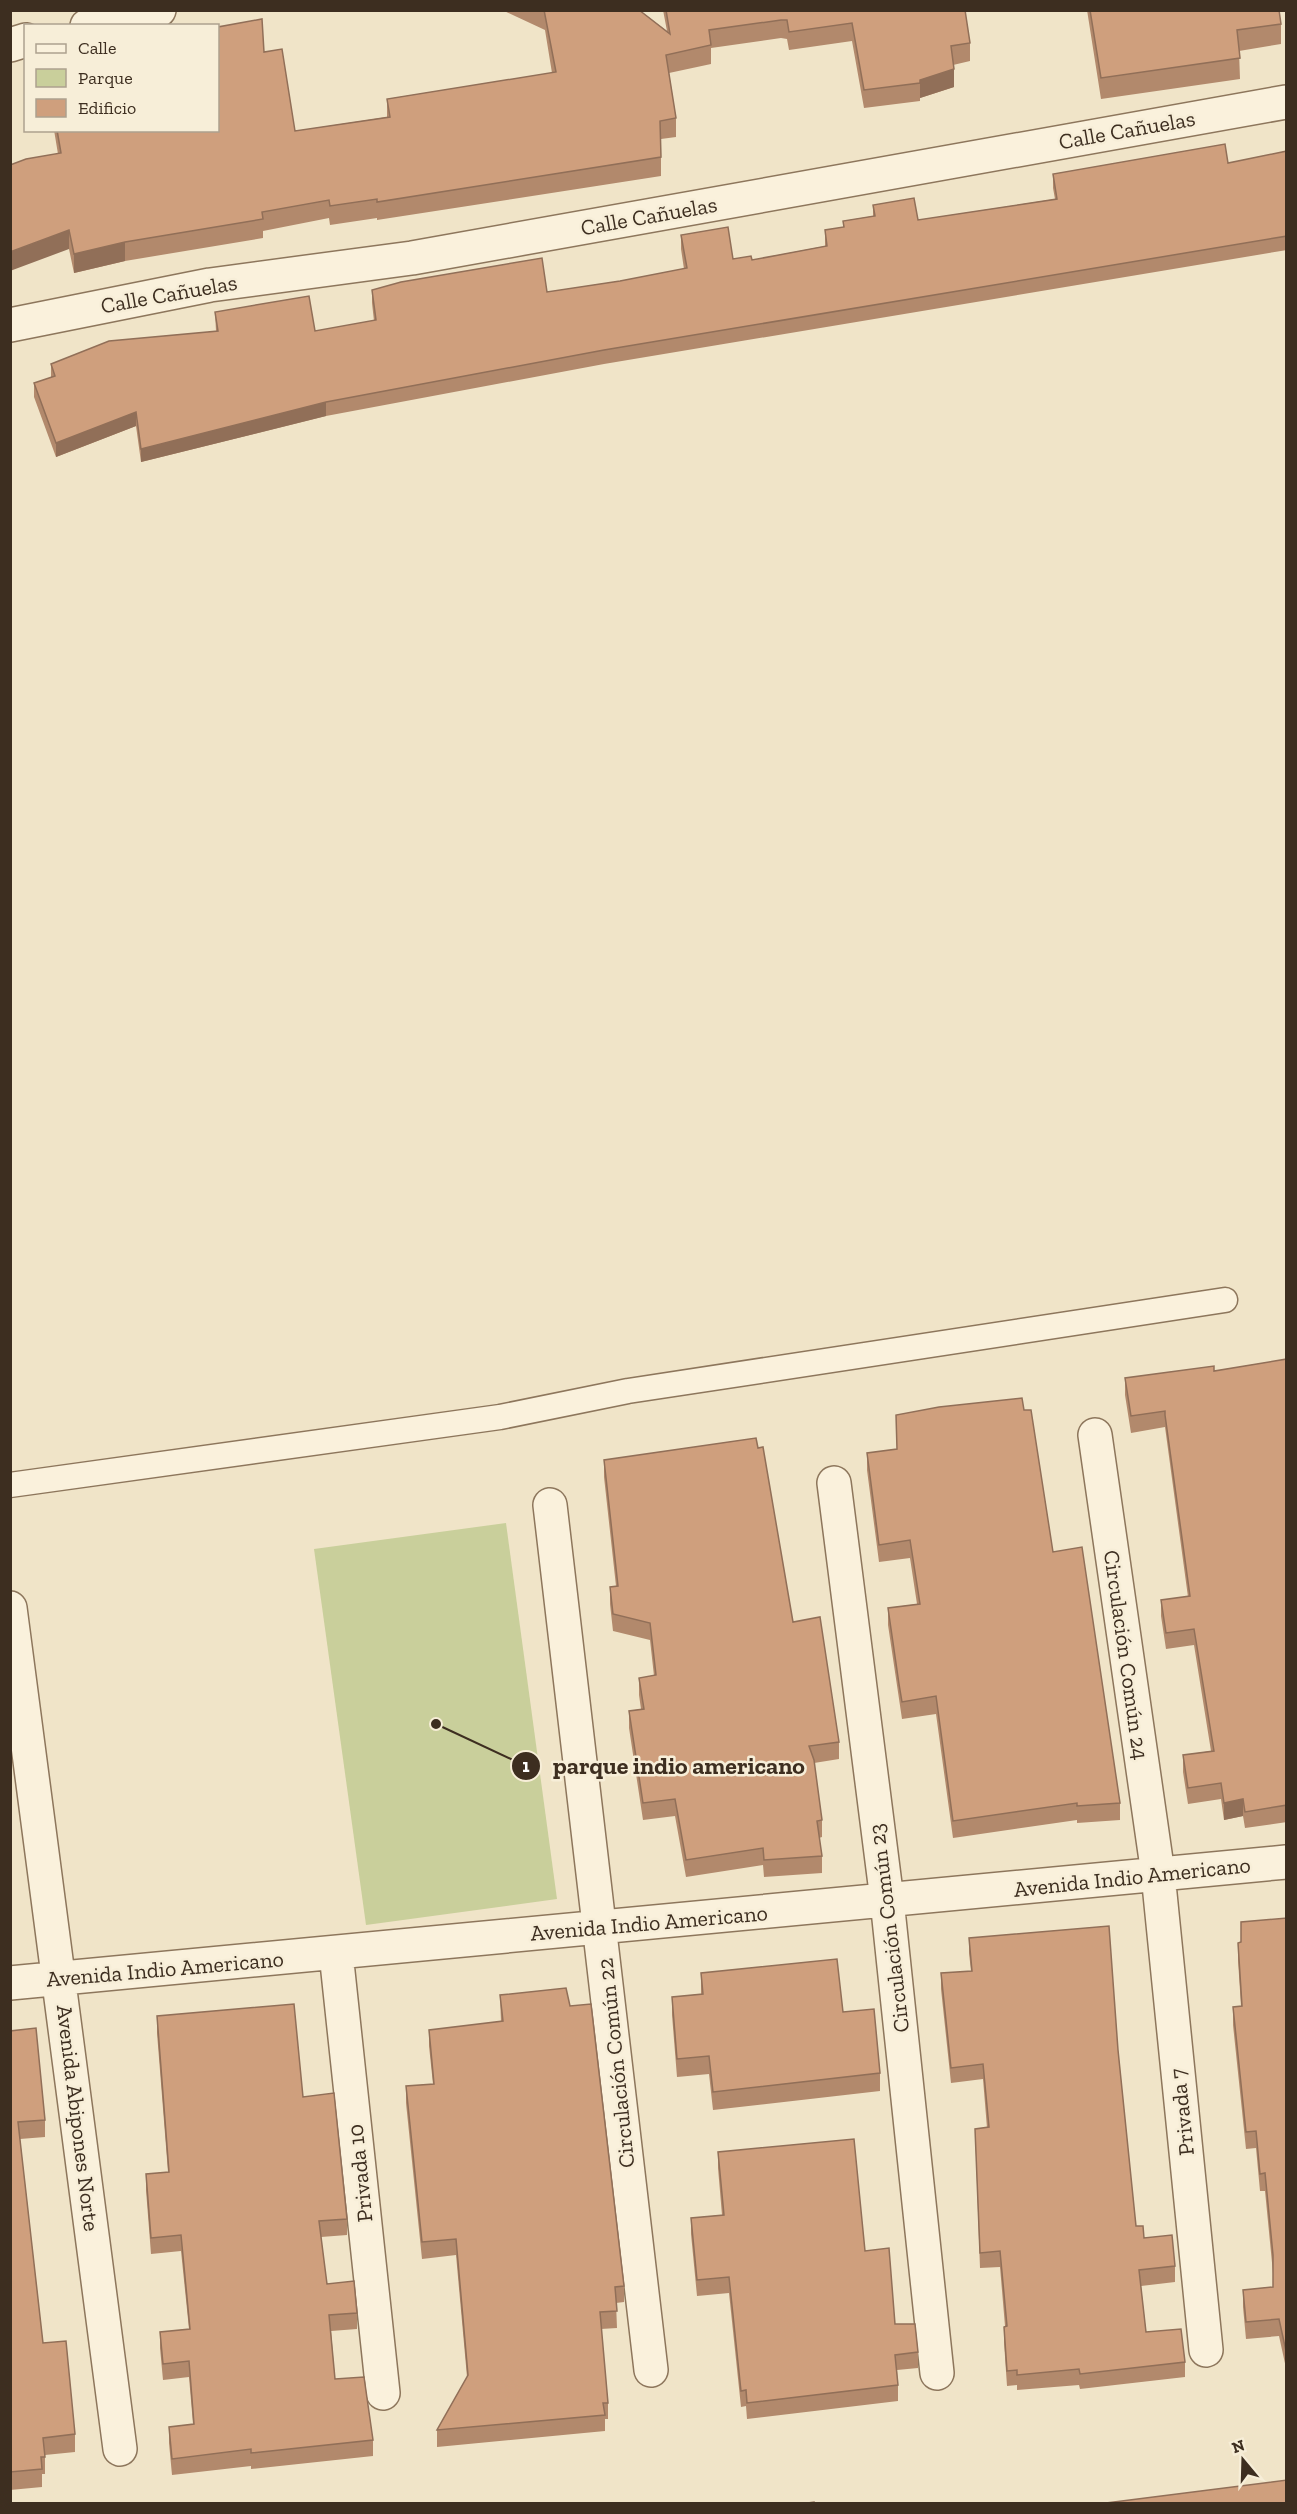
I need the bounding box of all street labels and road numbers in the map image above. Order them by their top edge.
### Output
street label: Calle Cañuelas [1057,105,1197,155]
street label: Calle Cañuelas [579,191,719,241]
street label: Calle Cañuelas [99,269,239,319]
street label: Circulación Común 24 [1098,1548,1154,1762]
street label: Circulación Común 23 [863,1822,915,2034]
street label: Avenida Indio Americano [1012,1851,1252,1903]
street label: Avenida Indio Americano [529,1899,769,1947]
street label: Avenida Indio Americano [45,1945,285,1993]
street label: Circulación Común 22 [592,1957,640,2169]
street label: Avenida Abipones Norte [51,2003,105,2233]
street label: Privada 7 [1164,2066,1200,2157]
street label: Privada 10 [341,2123,379,2223]

